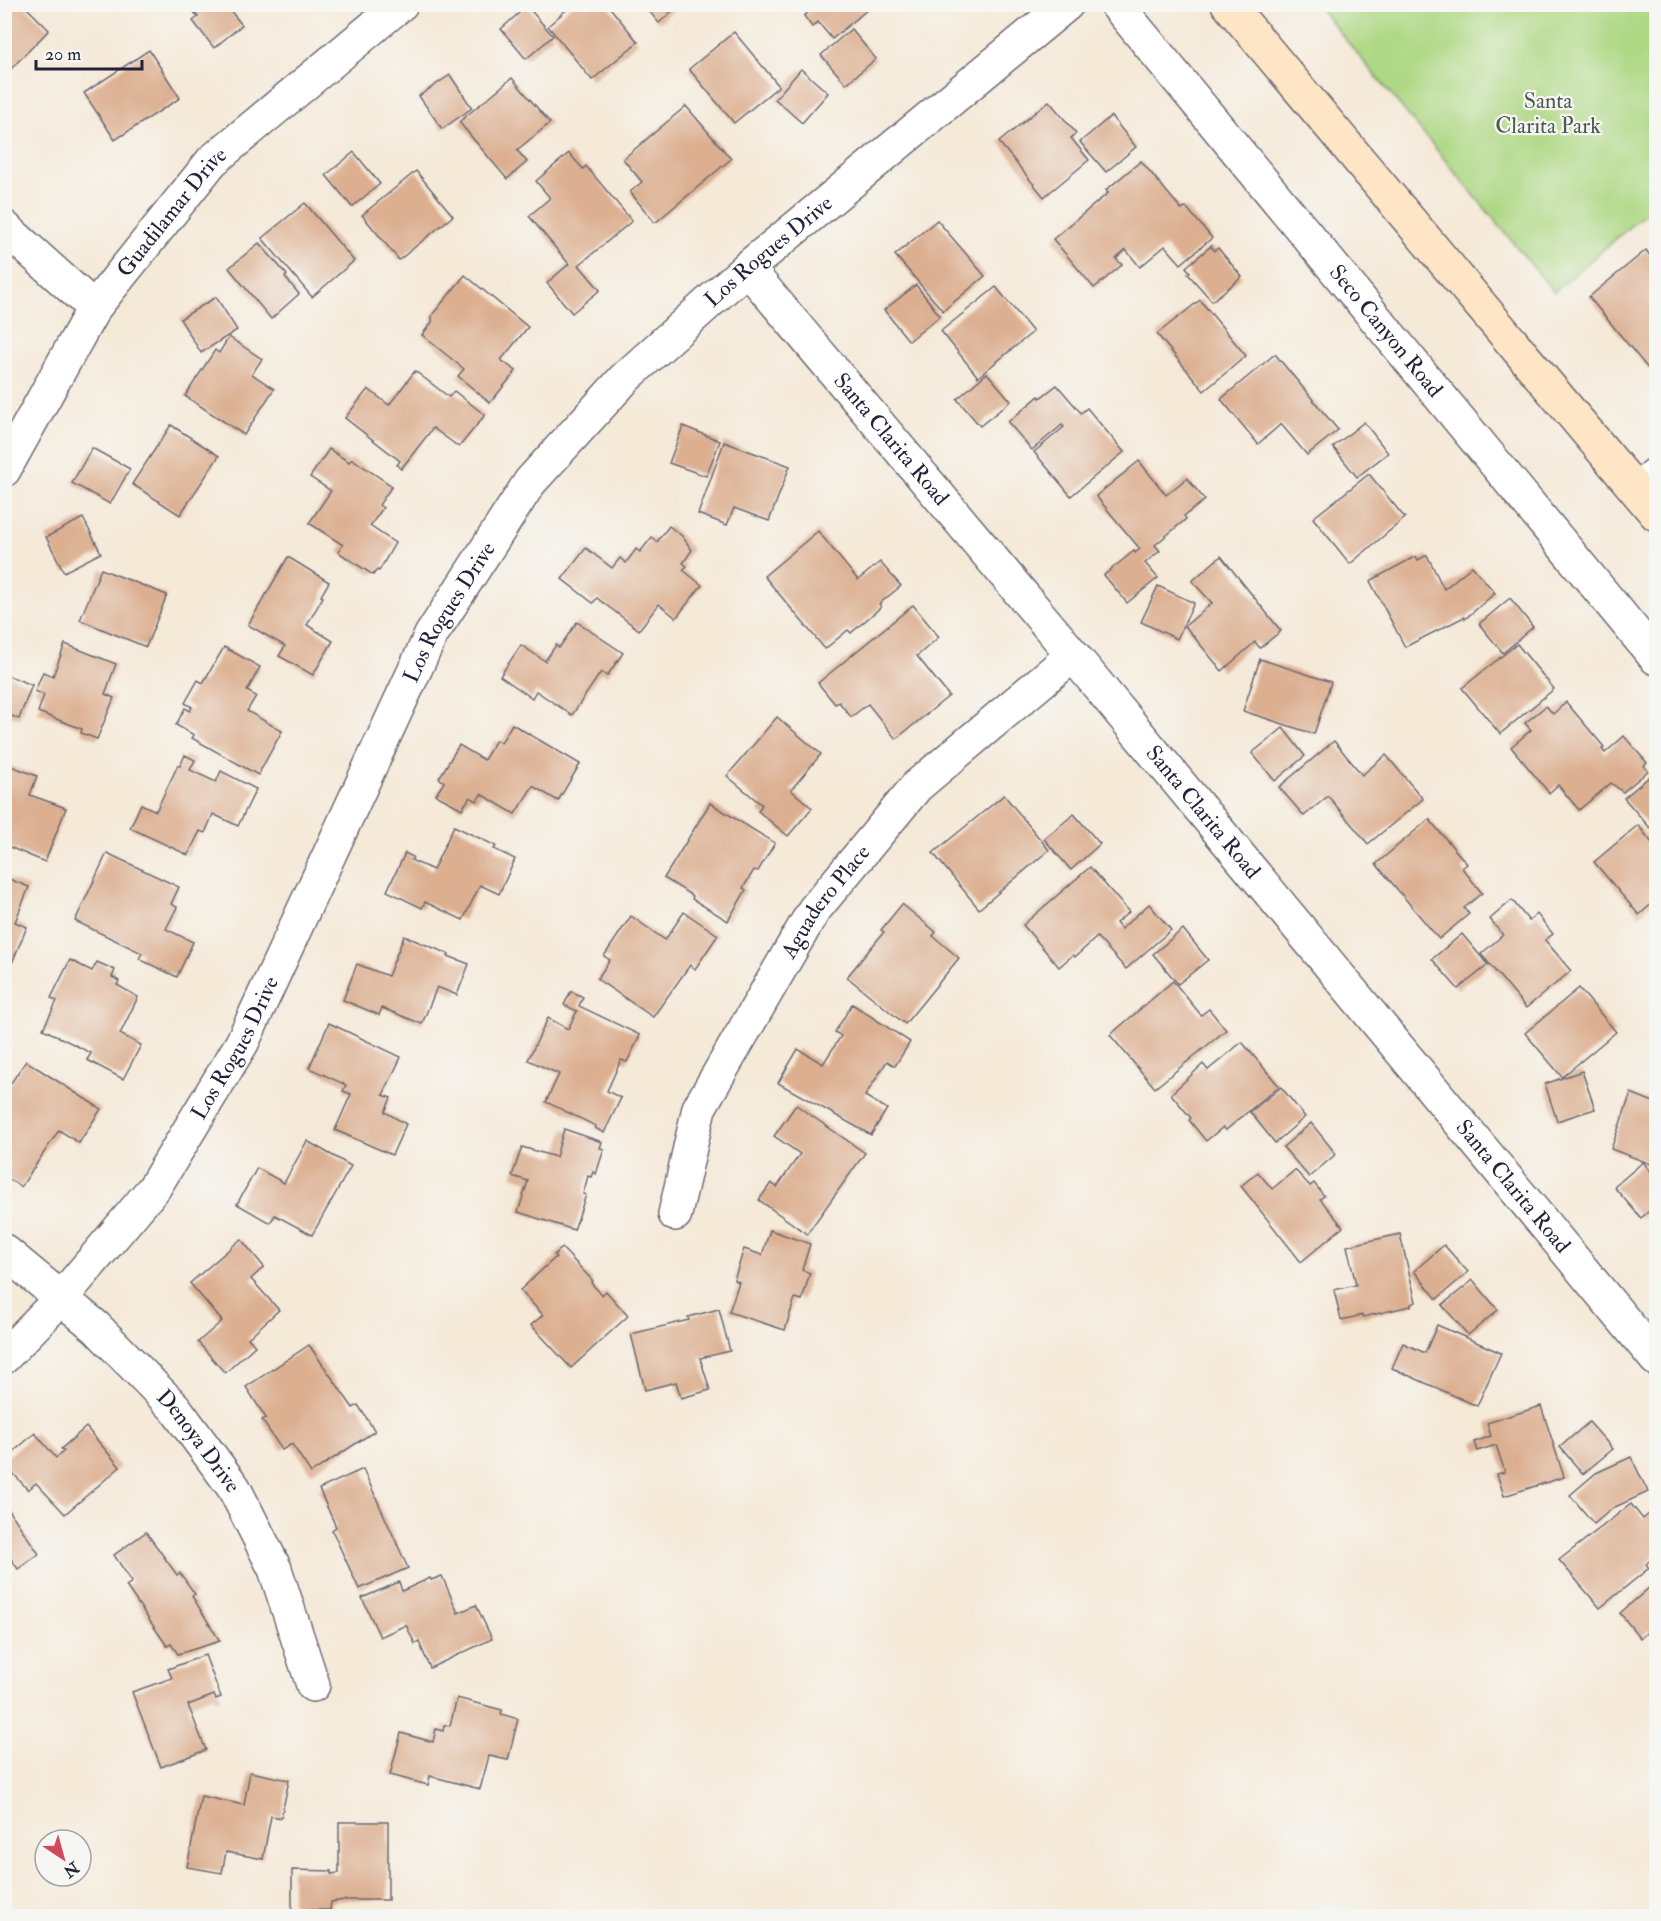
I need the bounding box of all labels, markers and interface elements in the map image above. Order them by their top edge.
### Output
scale bar [36,33,142,71]
text: 20 m [45,43,81,66]
park label: Santa Clarita Park [1495,87,1601,140]
street label: Guadilamar Drive [111,141,232,283]
street label: Los Rogues Drive [699,189,838,313]
street label: Seco Canyon Road [1323,259,1449,403]
street label: Santa Clarita Road [827,367,955,512]
street label: Los Rogues Drive [397,537,502,687]
street label: Santa Clarita Road [1140,740,1267,885]
street label: Aguadero Place [774,839,876,965]
street label: Los Rogues Drive [185,972,285,1125]
street label: Santa Clarita Road [1450,1114,1577,1259]
street label: Denoya Drive [150,1383,247,1498]
north arrow [33,1828,93,1888]
text: N [59,1856,84,1882]

